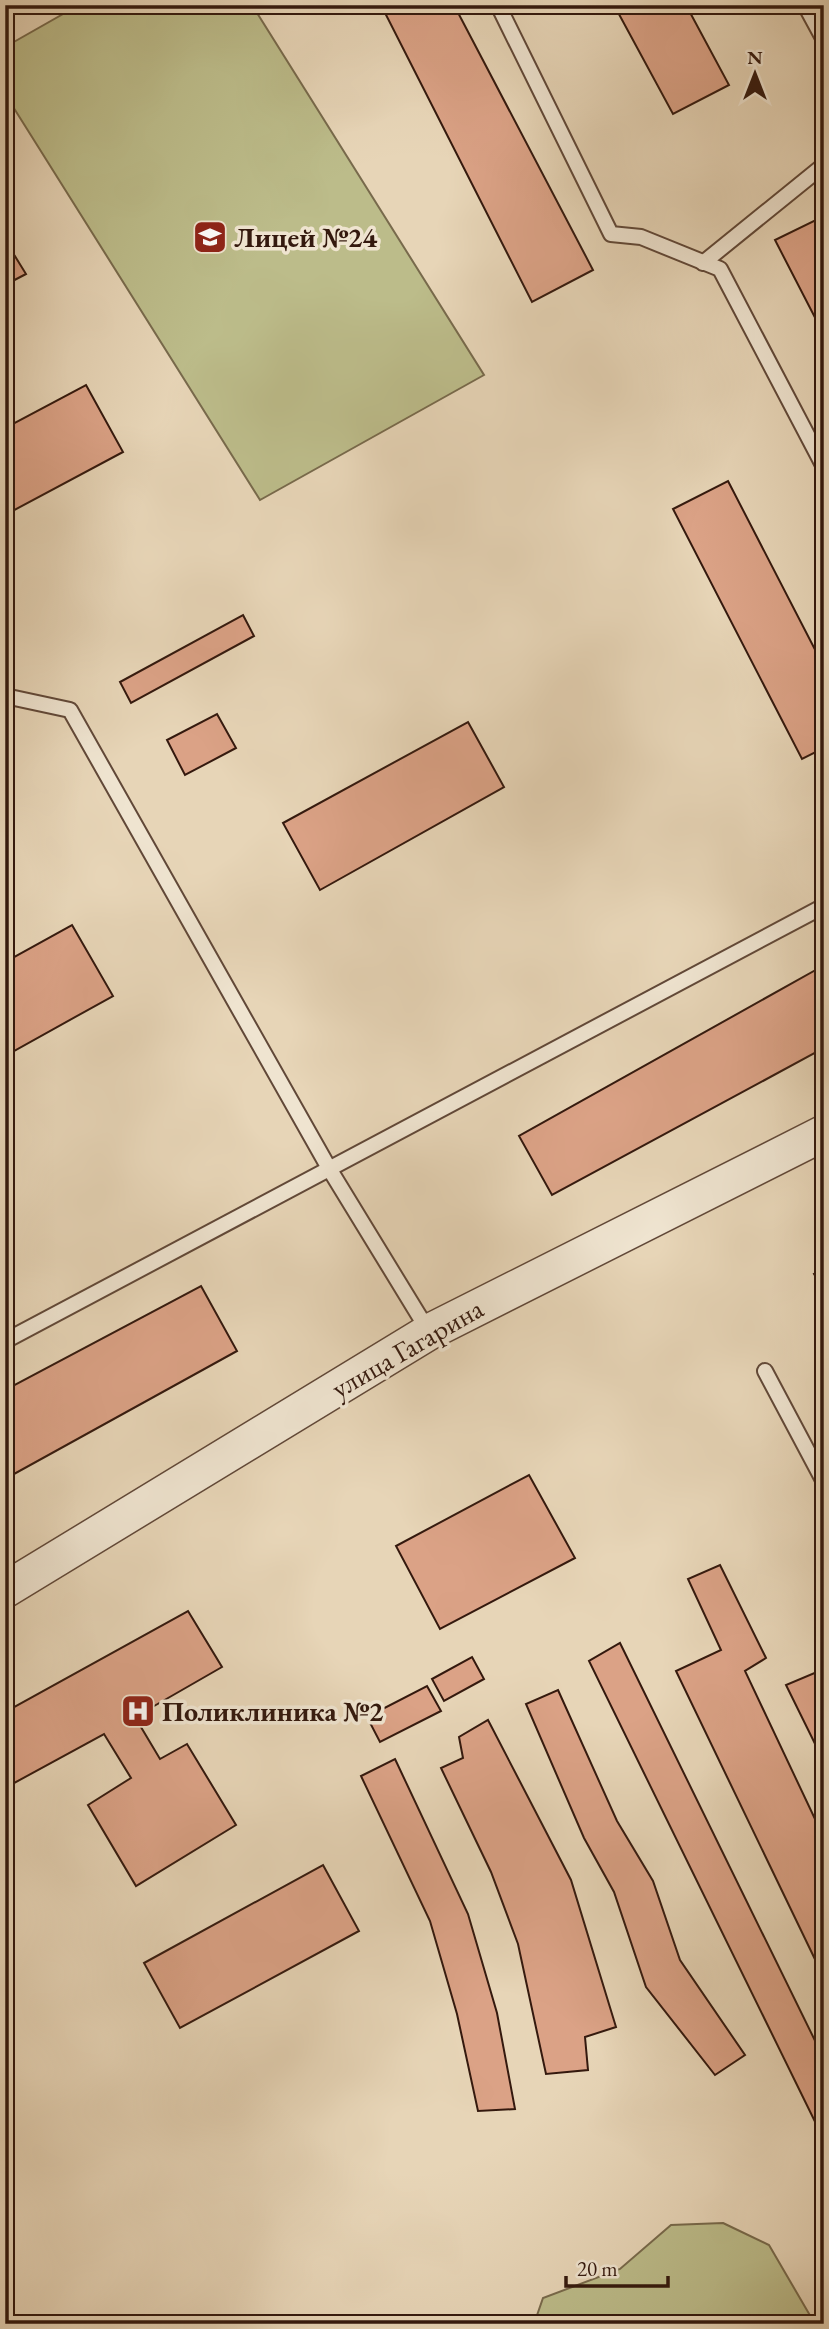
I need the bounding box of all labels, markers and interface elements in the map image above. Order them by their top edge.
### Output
north arrow [720,38,790,108]
text: N [747,45,763,70]
school or university icon: Лицей №24 [191,218,229,256]
place label: Лицей №24 [234,219,378,255]
street label: улица Гагарина [325,1290,490,1406]
hospital icon: Поликлиника №2 [119,1692,157,1730]
place label: Поликлиника №2 [162,1693,384,1729]
scale bar [566,2245,668,2289]
text: 20 m [577,2255,618,2282]

